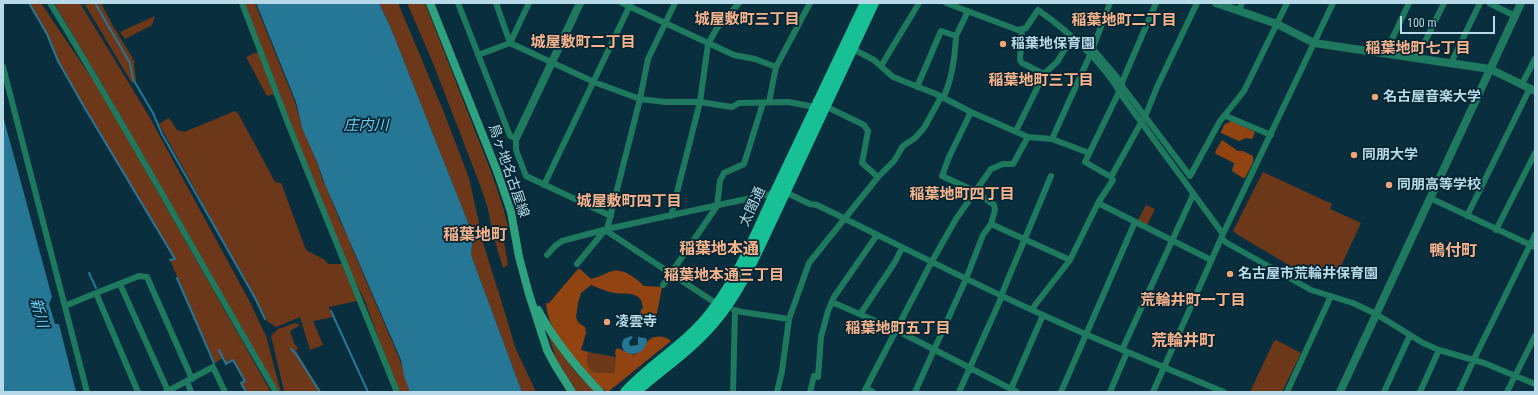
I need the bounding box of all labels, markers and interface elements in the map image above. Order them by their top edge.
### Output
scale bar [1402,8,1497,34]
district label: 城屋敷町三丁目 [695,11,799,29]
district label: 稲葉地町二丁目 [1072,12,1176,30]
text: 100 m [1407,16,1437,30]
district label: 城屋敷町二丁目 [531,34,635,52]
place label: 稲葉地保育園 [1011,36,1095,52]
marker: 稲葉地保育園 [998,39,1008,49]
district label: 稲葉地町七丁目 [1366,40,1470,58]
district label: 稲葉地町三丁目 [989,72,1093,90]
place label: 名古屋音楽大学 [1383,89,1481,105]
marker: 名古屋音楽大学 [1370,92,1380,102]
water label: 庄内川 [344,117,388,135]
street label: 鳥ヶ地名古屋線 [484,122,532,220]
place label: 同朋大学 [1362,147,1418,163]
marker: 同朋大学 [1349,150,1359,160]
place label: 同朋高等学校 [1397,177,1481,193]
marker: 同朋高等学校 [1384,180,1394,190]
street label: 太閤通 [737,184,769,230]
district label: 稲葉地町四丁目 [910,186,1014,204]
district label: 城屋敷町四丁目 [577,193,681,211]
district label: 稲葉地町 [443,226,507,246]
district label: 稲葉地本通 [679,240,759,260]
district label: 鴨付町 [1429,242,1477,262]
place label: 名古屋市荒輪井保育園 [1238,266,1378,282]
district label: 稲葉地本通三丁目 [664,267,784,285]
marker: 名古屋市荒輪井保育園 [1225,269,1235,279]
district label: 荒輪井町一丁目 [1141,292,1245,310]
water label: 新川 [25,296,51,330]
place label: 凌雲寺 [615,314,657,330]
marker: 凌雲寺 [602,317,612,327]
district label: 稲葉地町五丁目 [846,320,950,338]
district label: 荒輪井町 [1151,332,1215,352]

